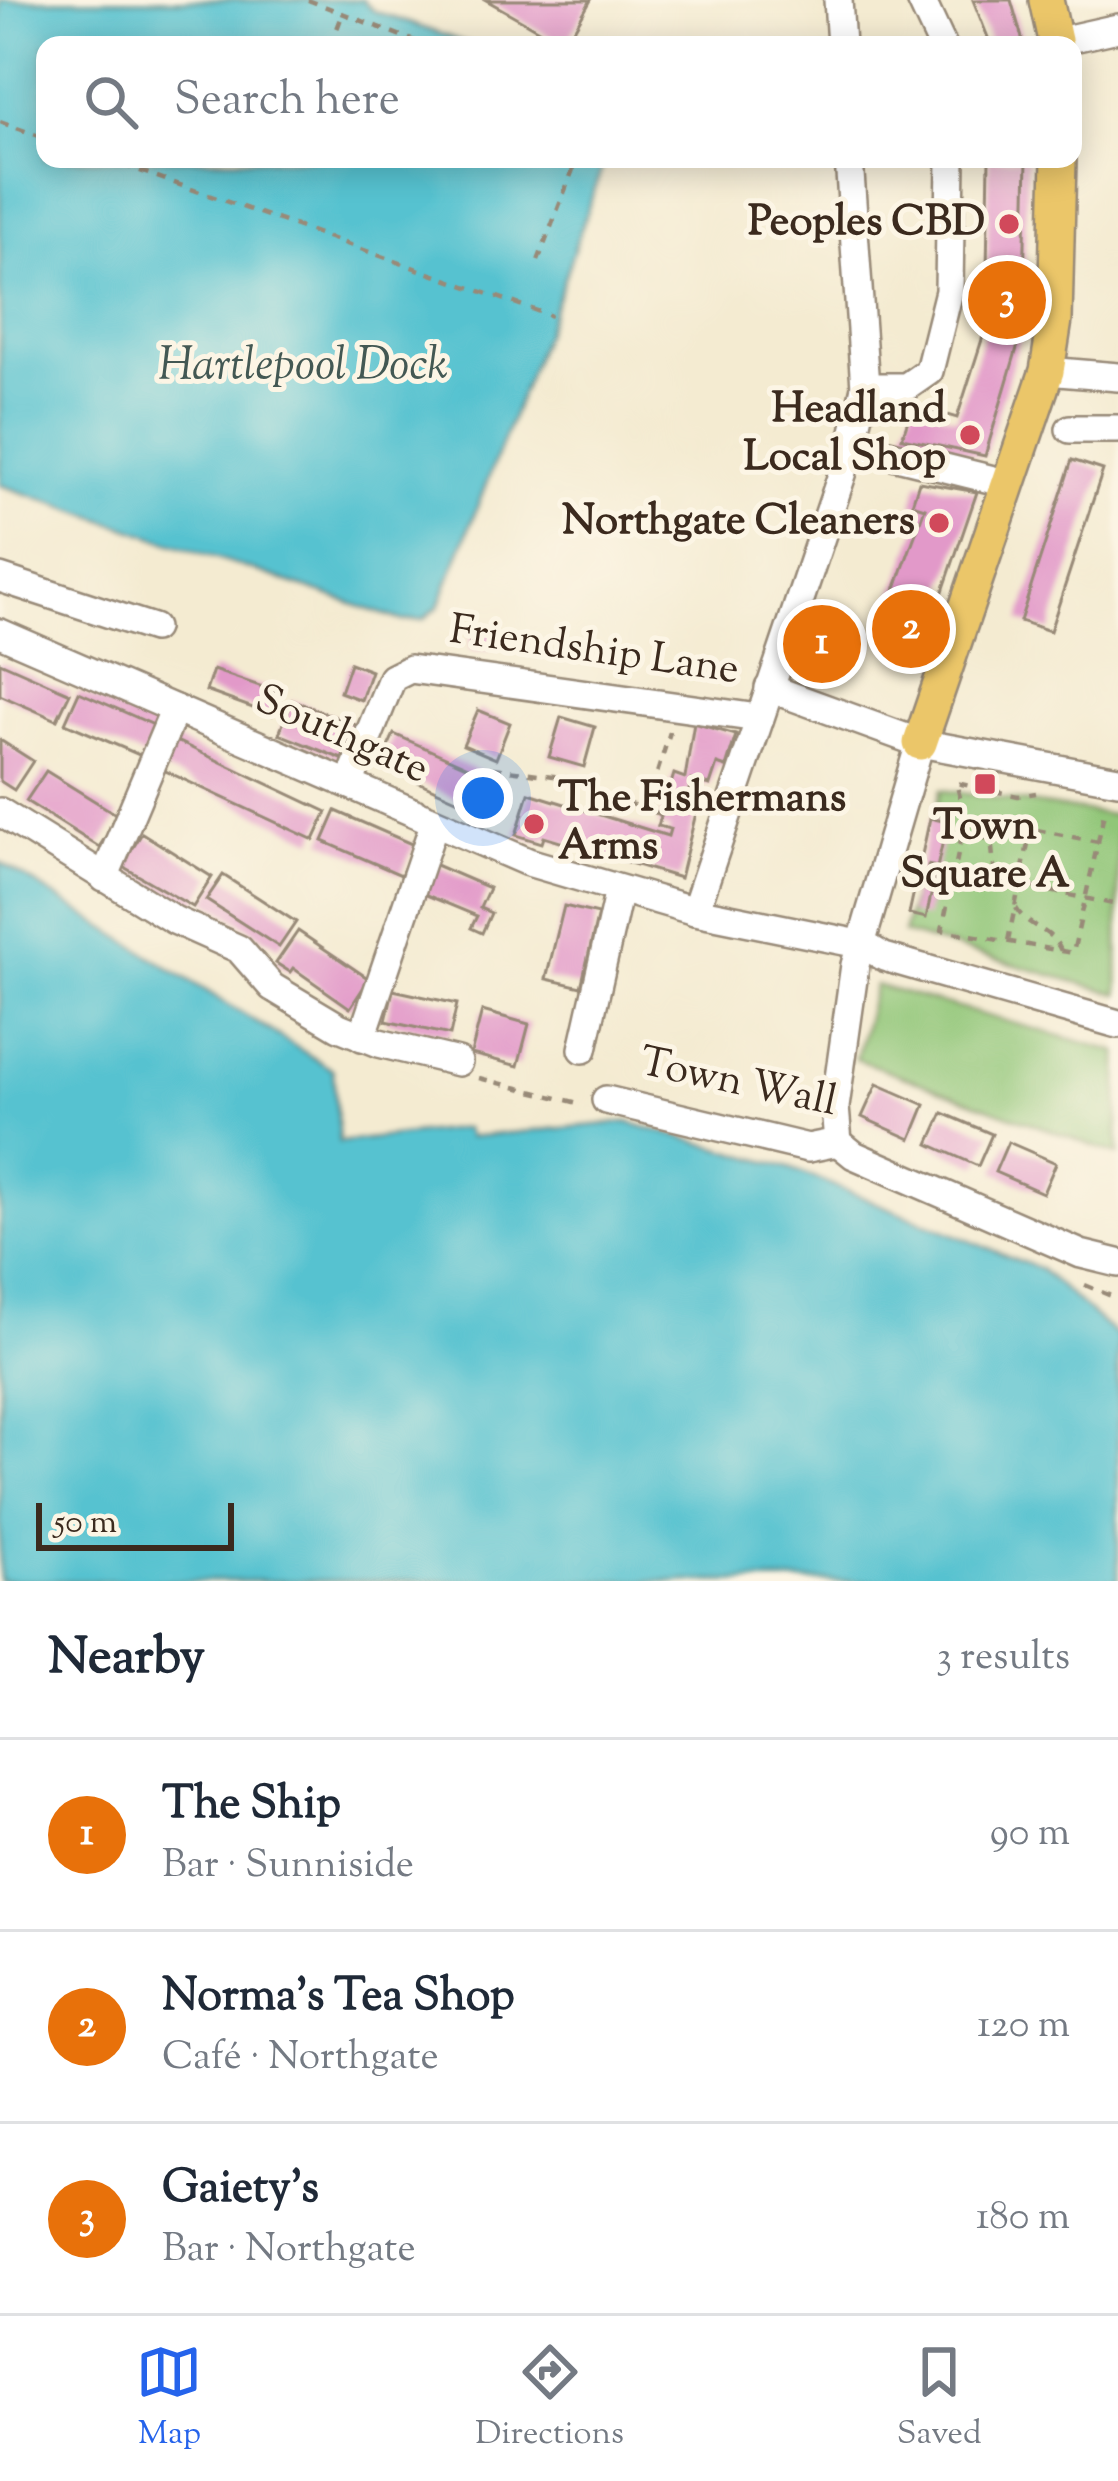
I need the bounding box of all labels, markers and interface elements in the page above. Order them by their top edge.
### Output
search box [36,36,1082,168]
icon: search [78,69,144,135]
text: Search here [174,70,400,135]
place label: Peoples CBD [748,194,985,254]
marker: Peoples CBD [996,211,1022,237]
pin: 3 [968,255,1046,345]
water label: Hartlepool Dock [158,335,448,400]
place label: Headland Local Shop [744,381,946,489]
marker: Headland Local Shop [957,422,983,448]
place label: Northgate Cleaners [562,493,915,553]
marker: Northgate Cleaners [926,510,952,536]
pin: 2 [872,584,950,674]
pin: 1 [783,599,861,689]
street label: Friendship Lane [445,602,743,702]
street label: Southgate [245,671,437,801]
your location [453,768,513,828]
place label: The Fishermans Arms [558,770,846,878]
marker: Town Square A [972,771,998,797]
place label: Town Square A [900,798,1070,906]
marker: The Fishermans Arms [521,811,547,837]
street label: Town Wall [634,1034,842,1134]
scale bar [36,1497,234,1550]
text: 50 m [54,1500,117,1548]
text: Nearby [48,1623,205,1696]
text: 3 results [936,1631,1070,1687]
text: The Ship [162,1774,341,1839]
text: 1 [80,1807,94,1863]
text: 90 m [990,1807,1070,1863]
text: Bar · Sunniside [162,1839,414,1895]
text: Norma's Tea Shop [162,1966,515,2031]
text: 2 [78,1999,96,2055]
text: 120 m [977,1999,1070,2055]
text: Café · Northgate [162,2031,439,2087]
text: Gaiety's [162,2158,319,2223]
text: 3 [79,2191,95,2247]
text: 180 m [976,2191,1070,2247]
text: Bar · Northgate [162,2223,416,2279]
tab: Map [136,2339,202,2459]
tab: Directions [475,2339,624,2459]
tab: Saved [897,2339,982,2459]

